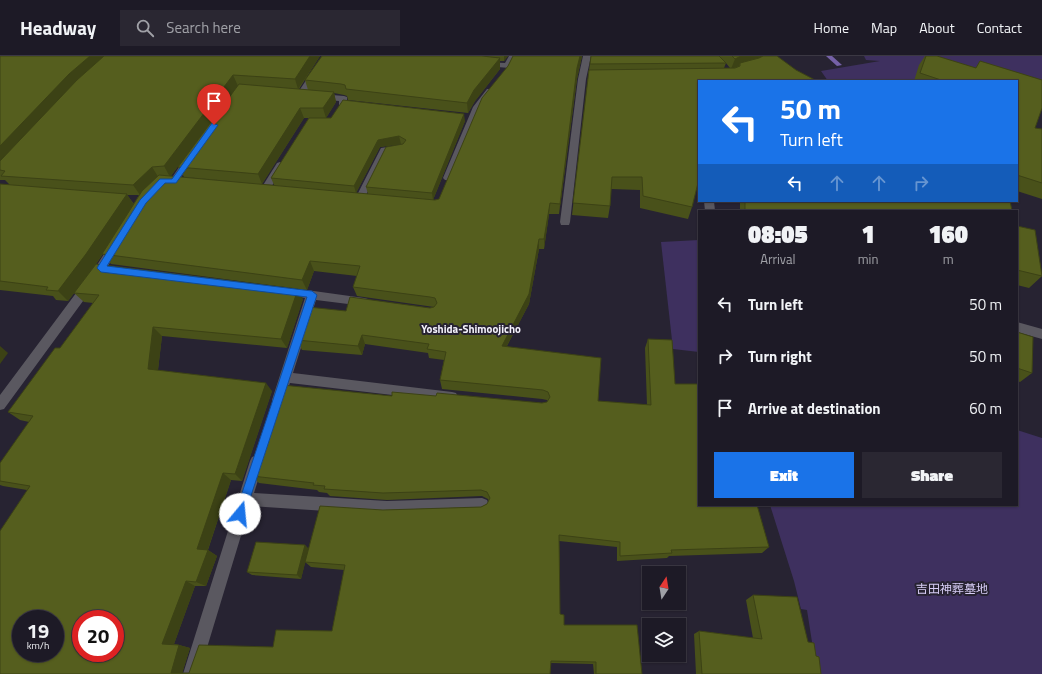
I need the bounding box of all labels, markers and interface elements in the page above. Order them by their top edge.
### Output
search box [120,10,400,46]
text: Headway [20,13,96,42]
text: Search here [166,16,241,39]
icon: search [134,17,156,39]
text: Home [814,17,849,38]
text: Map [871,17,897,38]
text: About [919,17,955,38]
text: Contact [977,17,1022,38]
pin [197,84,231,125]
text: 50 m [780,87,841,130]
icon: arrive [203,90,225,112]
icon: left [714,96,766,148]
text: Turn left [780,126,843,153]
icon: left [784,172,806,194]
icon: ahead [826,172,848,194]
icon: ahead [868,172,890,194]
icon: right [910,172,932,194]
text: 08:05 [748,216,808,252]
text: 1 [861,216,875,252]
text: 160 [928,216,968,252]
text: Arrival [760,249,795,269]
text: min [858,249,878,269]
text: m [943,249,954,269]
icon: left [714,293,736,315]
text: Turn left [748,293,803,316]
text: 50 m [969,293,1002,316]
district label: Yoshida-Shimoojicho [421,321,521,337]
icon: right [714,345,736,367]
text: Turn right [748,345,812,368]
text: 50 m [969,345,1002,368]
icon: arrive [714,397,736,419]
text: Arrive at destination [748,397,881,420]
text: 60 m [969,397,1002,420]
button: Exit [714,452,854,498]
button: Share [862,452,1002,498]
position arrow [219,493,261,535]
north arrow [642,566,686,610]
map controls [642,566,686,662]
park label: 吉田神葬墓地 [916,579,988,598]
speed limit sign: 20 [72,610,124,662]
text: 19 [27,615,49,646]
button: layers [642,618,686,662]
text: km/h [27,638,49,653]

